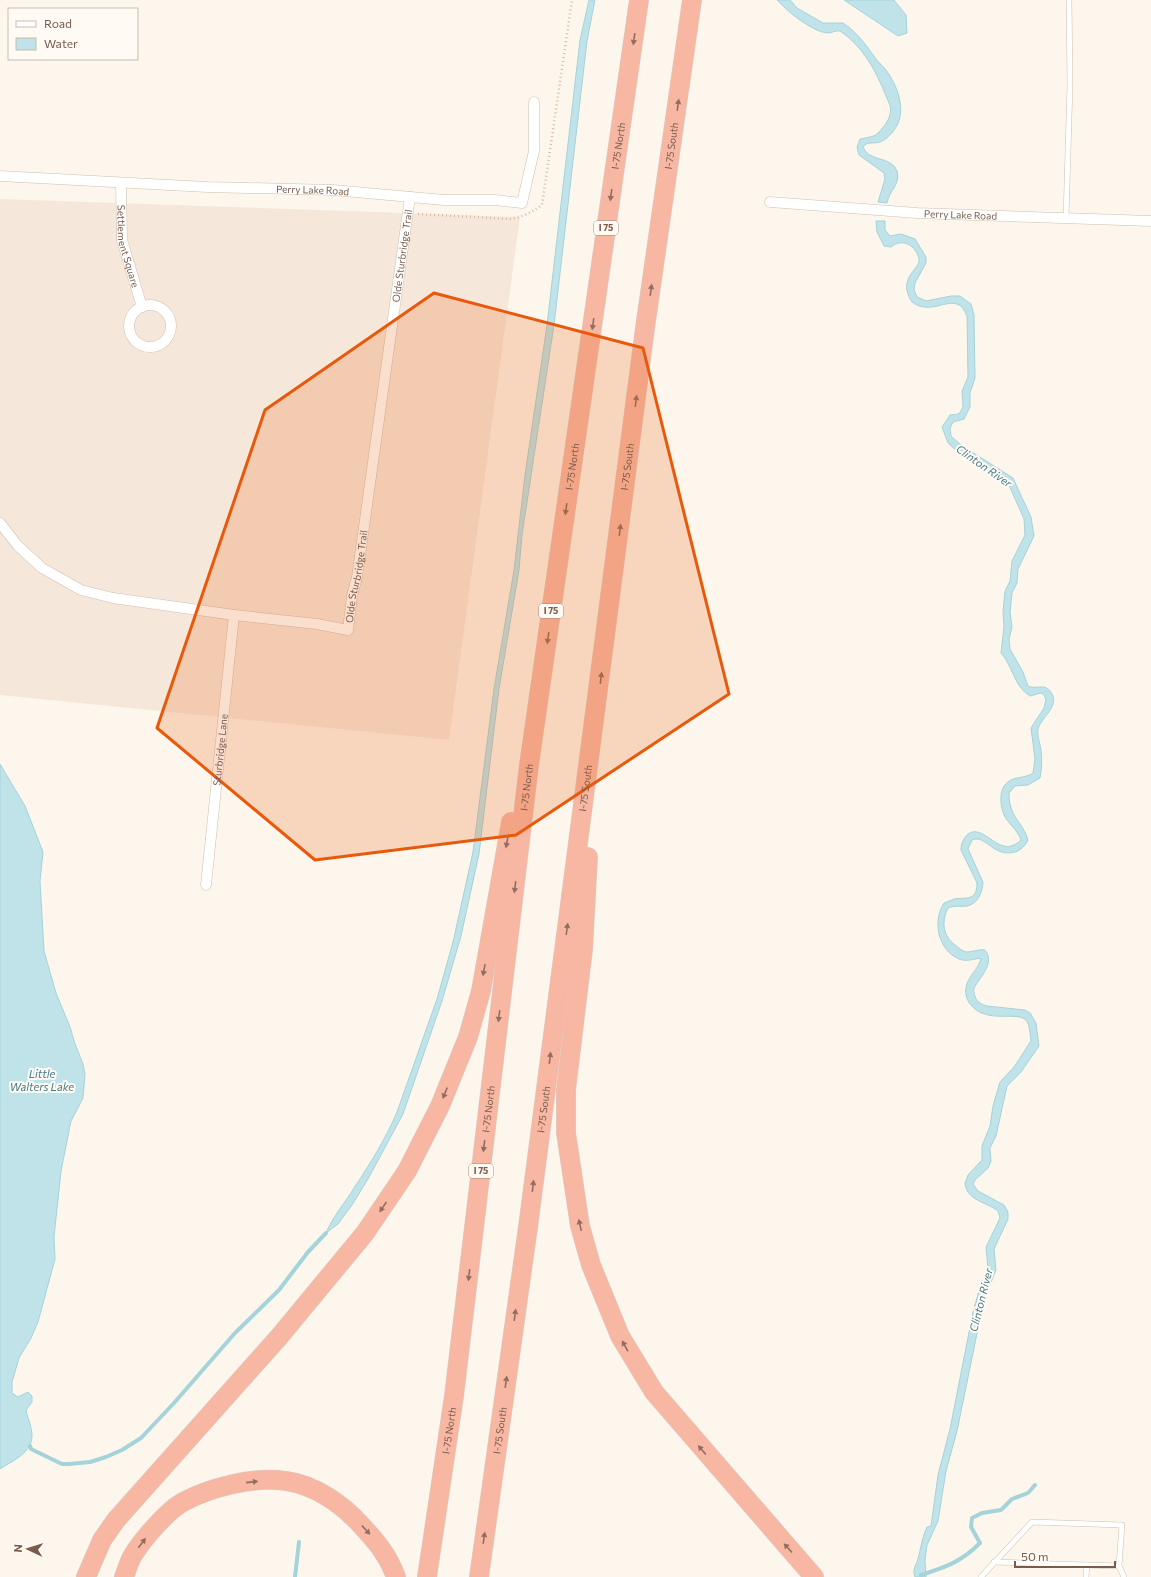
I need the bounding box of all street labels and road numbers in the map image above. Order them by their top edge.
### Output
street label: I-75 North [609,122,627,170]
street label: I-75 South [662,122,680,170]
street label: Perry Lake Road [276,183,350,197]
street label: Settlement Square [115,205,142,289]
street label: Perry Lake Road [924,207,998,222]
street label: Olde Sturbridge Trail [389,208,414,303]
road number: I 75 [594,221,618,235]
street label: I-75 North [563,442,581,491]
street label: I-75 South [618,443,636,491]
street label: Olde Sturbridge Trail [343,529,369,623]
road number: I 75 [539,604,563,618]
street label: Sturbridge Lane [210,713,230,786]
street label: I-75 North [518,763,535,812]
street label: I-75 South [576,764,594,812]
street label: I-75 North [479,1085,497,1133]
street label: I-75 South [534,1085,552,1134]
road number: I 75 [469,1164,493,1178]
street label: I-75 North [439,1406,458,1455]
street label: I-75 South [490,1406,509,1455]

